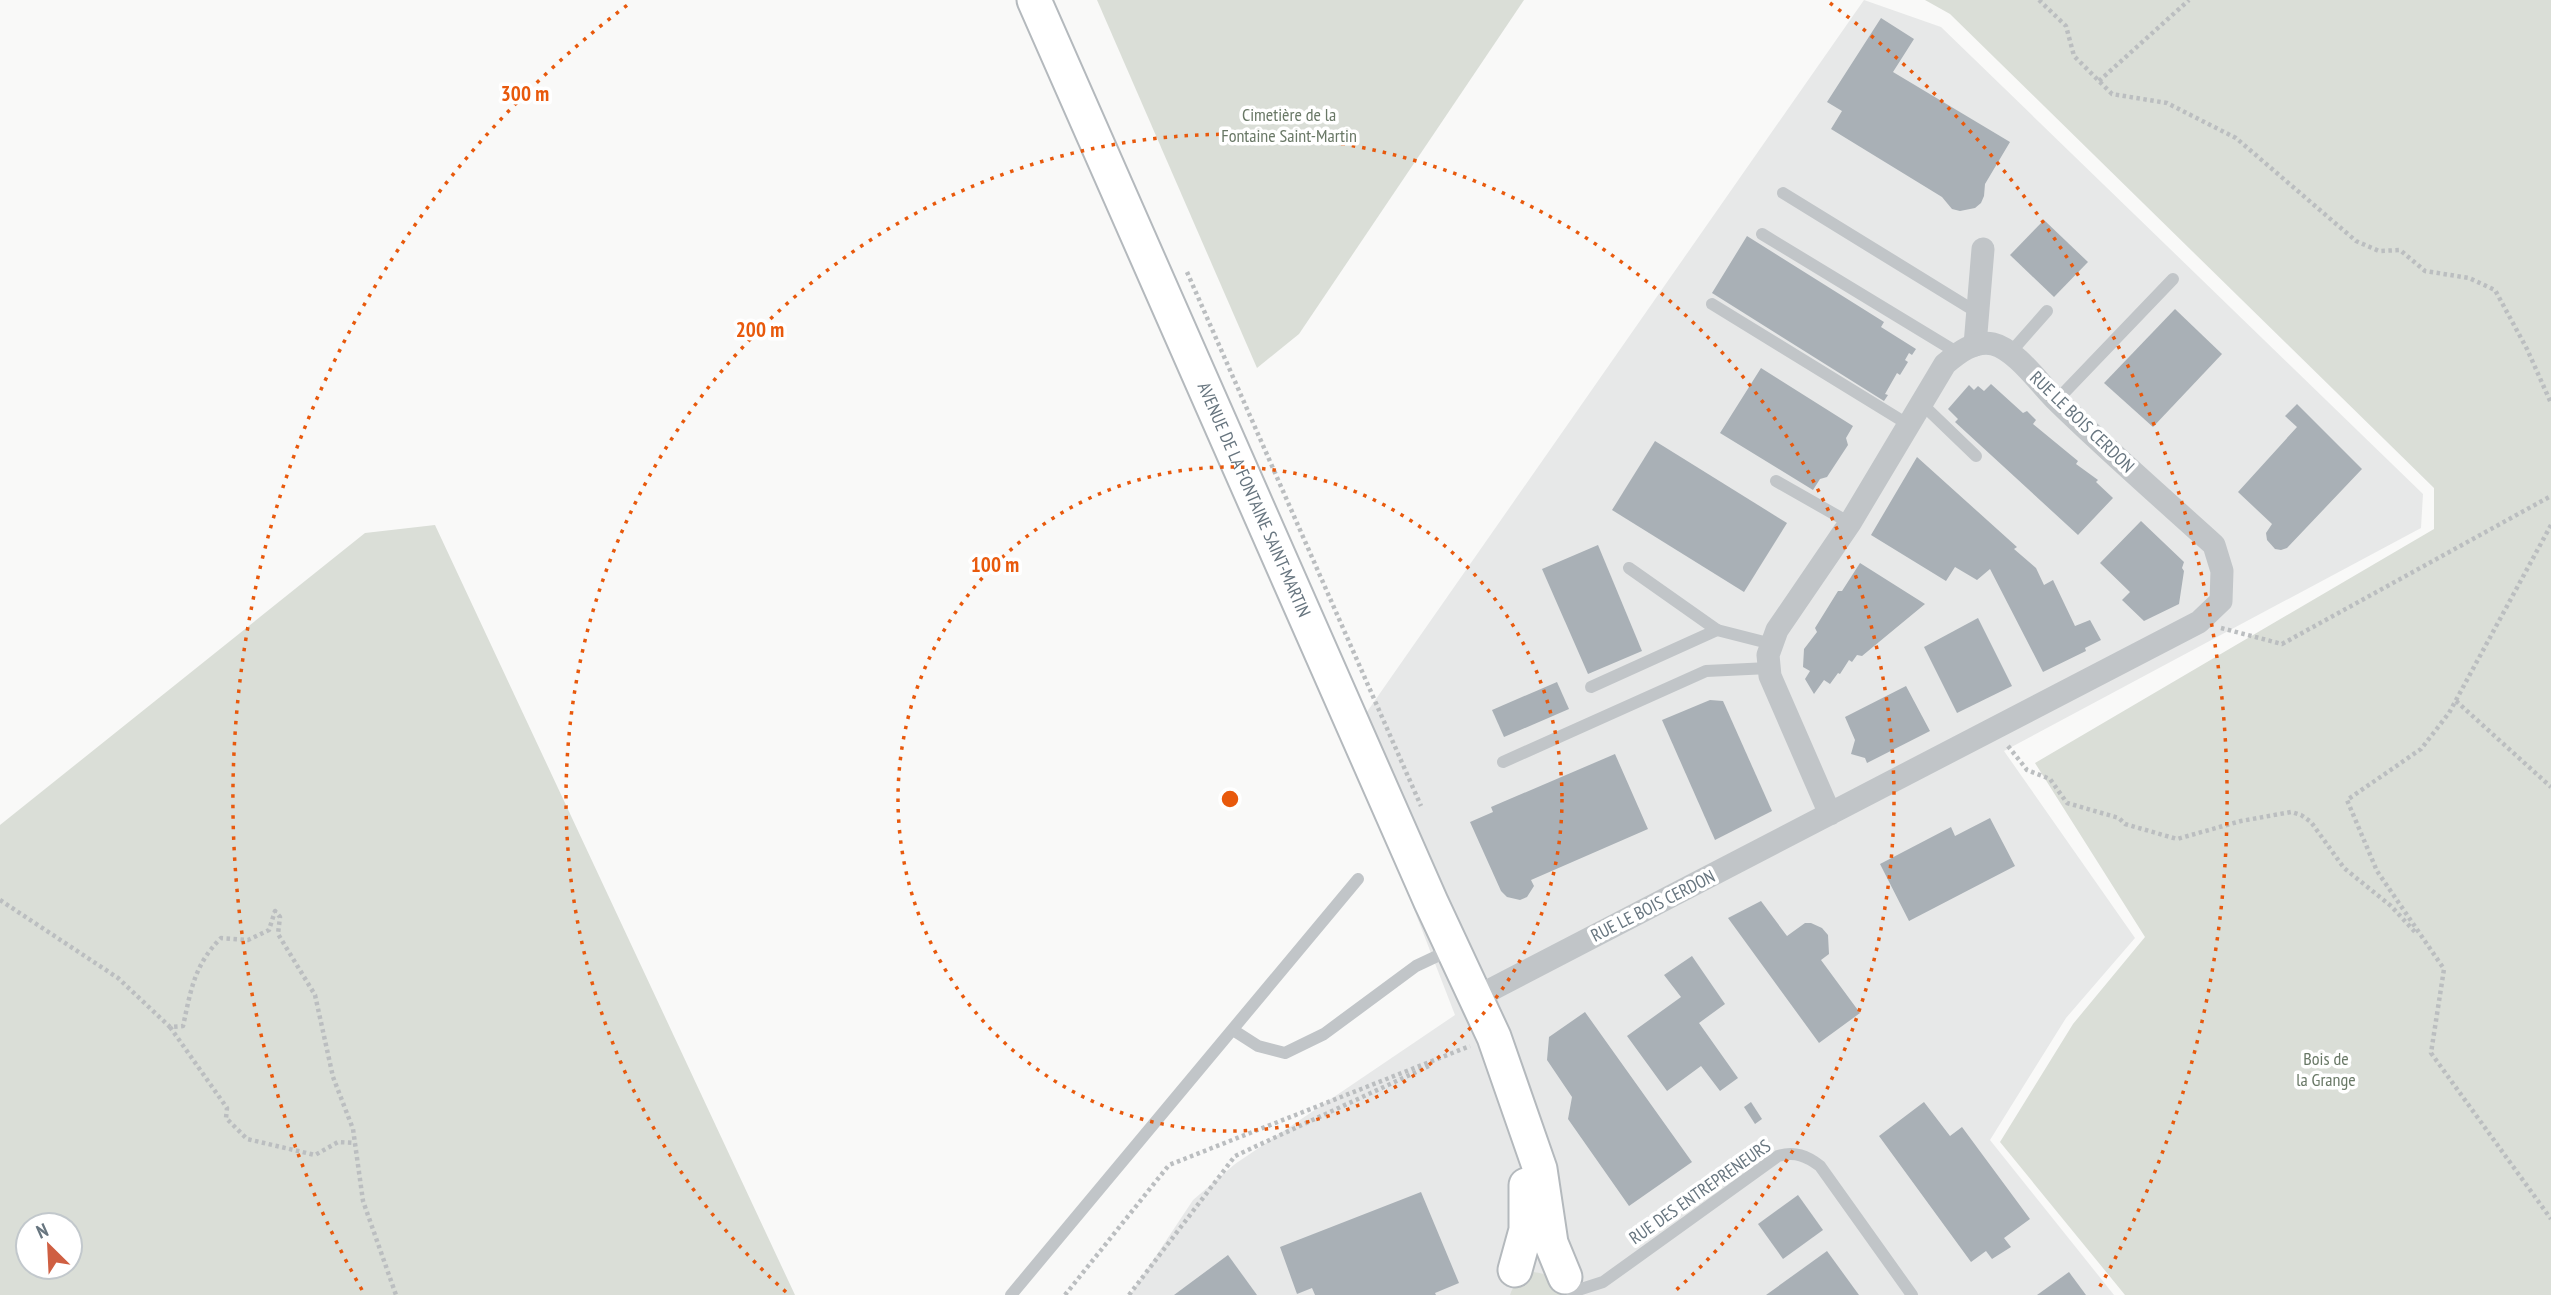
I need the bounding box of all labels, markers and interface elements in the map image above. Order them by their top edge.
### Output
text: 300 m [501,80,549,107]
park label: Cimetière de la Fontaine Saint-Martin [1221,103,1357,147]
text: 200 m [736,316,784,343]
street label: RUE LE BOIS CERDON [2025,366,2139,477]
street label: AVENUE DE LA FONTAINE SAINT-MARTIN [1193,379,1316,621]
text: 100 m [971,551,1019,578]
centre of rings [1218,787,1242,811]
street label: RUE LE BOIS CERDON [1587,864,1719,947]
park label: Bois de la Grange [2296,1047,2356,1091]
street label: RUE DES ENTREPRENEURS [1624,1134,1775,1249]
north arrow [14,1211,84,1281]
text: N [33,1217,52,1244]

